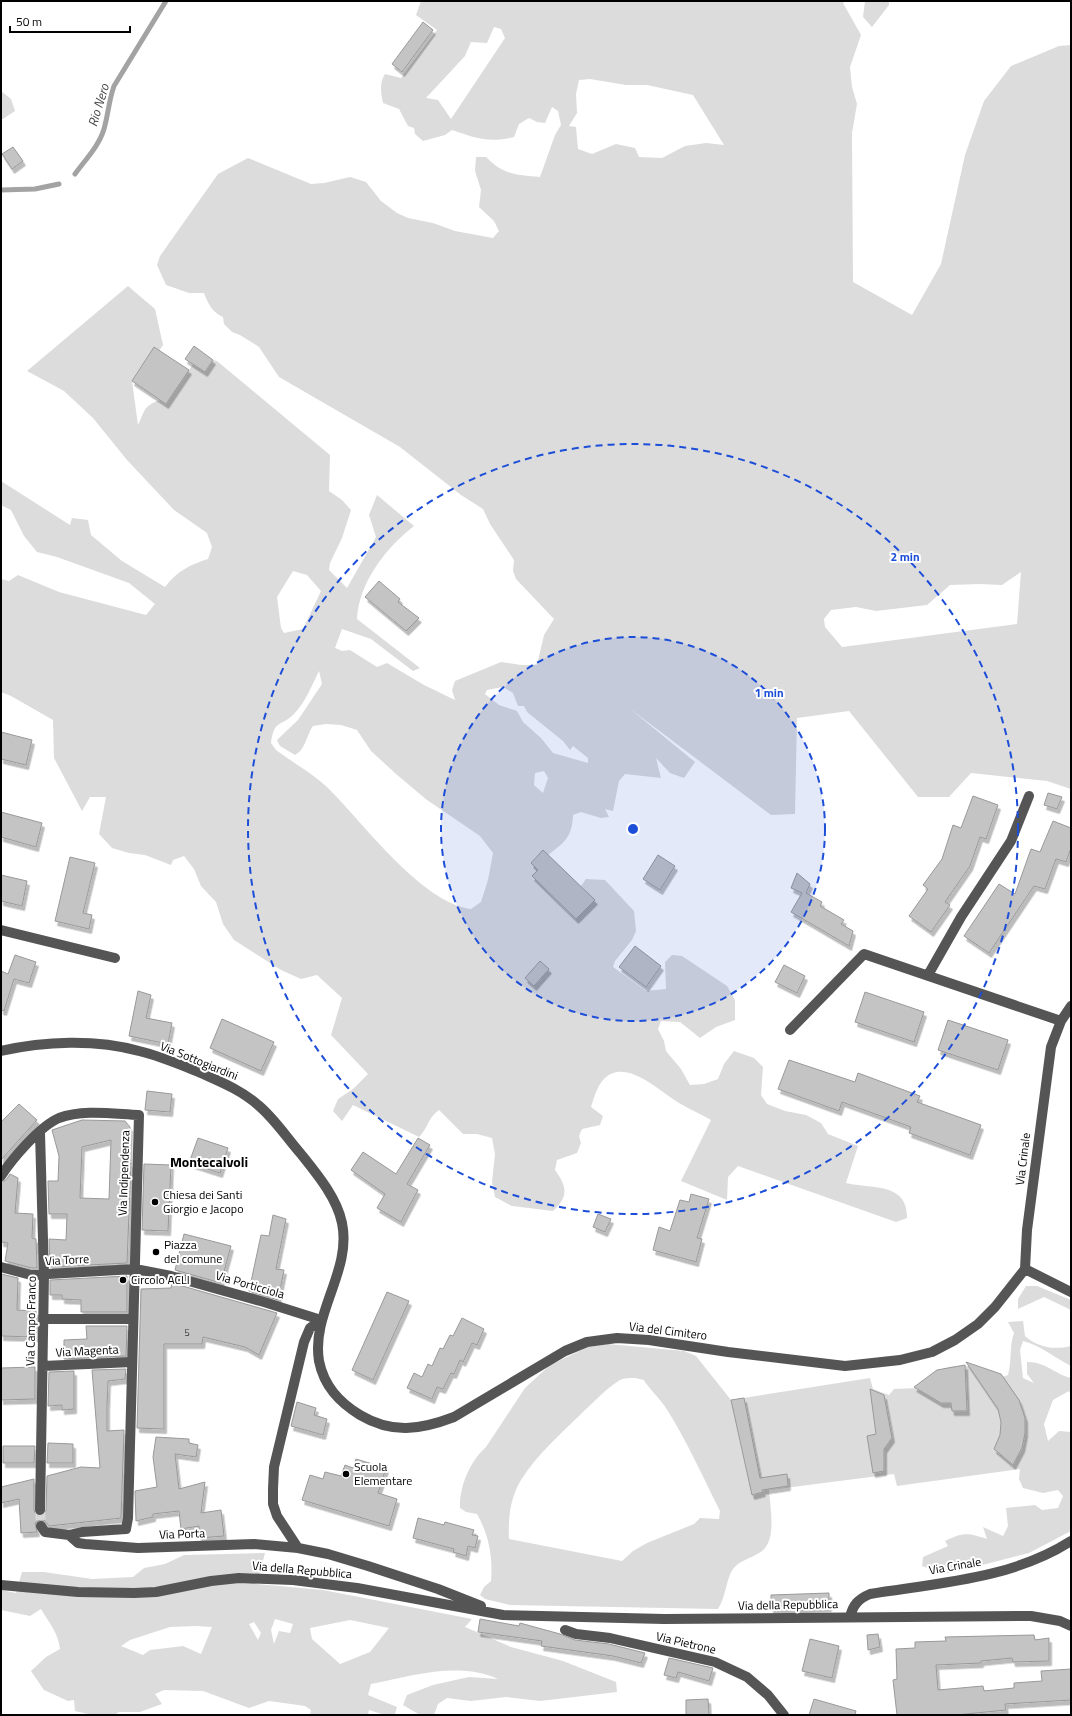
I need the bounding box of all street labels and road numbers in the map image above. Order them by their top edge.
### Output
street label: Via Sottogiardini [157,1036,241,1085]
street label: Via Indipendenza [113,1130,134,1216]
street label: Via Crinale [1010,1132,1035,1186]
street label: Via Torre [44,1249,89,1270]
street label: Via Porticciola [213,1266,287,1303]
street label: Via Campo Franco [20,1276,41,1366]
street label: Via del Cimitero [628,1316,708,1345]
street label: Via Magenta [55,1339,119,1362]
street label: Via Porta [159,1523,205,1544]
street label: Via Crinale [927,1552,983,1579]
street label: Via della Repubblica [251,1556,353,1583]
street label: Via della Repubblica [738,1594,838,1615]
street label: Via Pietrone [654,1626,718,1659]

